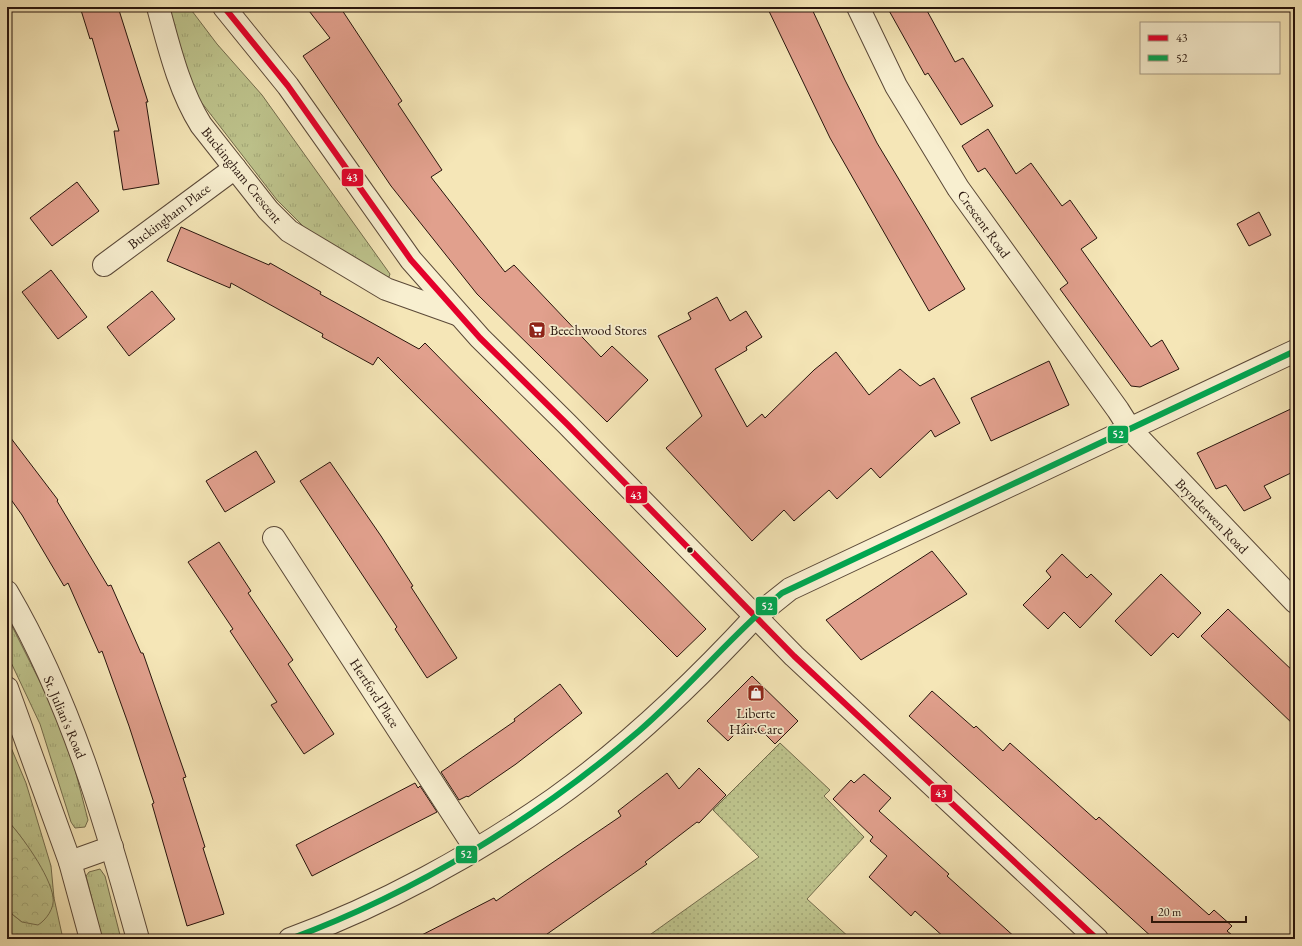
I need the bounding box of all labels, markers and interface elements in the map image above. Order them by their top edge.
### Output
legend [1140,22,1280,74]
text: 43 [1176,30,1188,46]
text: 52 [1176,50,1188,66]
street label: Buckingham Crescent [198,123,287,227]
line badge: 43 [341,168,364,187]
text: 43 [346,170,358,184]
street label: Buckingham Place [124,179,214,253]
street label: Crescent Road [953,187,1015,262]
supermarket icon: Beechwood Stores [527,320,547,340]
place label: Beechwood Stores [550,321,647,339]
line badge: 52 [1107,425,1129,444]
text: 52 [1112,427,1124,441]
street label: Brynderwen Road [1172,475,1253,558]
line badge: 43 [625,485,648,504]
text: 43 [630,488,642,502]
unlabelled marker [685,545,695,555]
line badge: 52 [755,596,778,616]
text: 52 [761,599,773,613]
street label: Hertford Place [346,655,404,731]
street label: St. Julian's Road [39,673,91,762]
shop icon: Liberte Hair Care [746,683,766,703]
place label: Liberte Hair Care [729,704,783,738]
line badge: 43 [930,784,953,803]
text: 43 [935,786,947,800]
line badge: 52 [455,845,478,864]
text: 52 [460,847,472,861]
scale bar [1152,898,1246,924]
text: 20 m [1158,904,1182,920]

